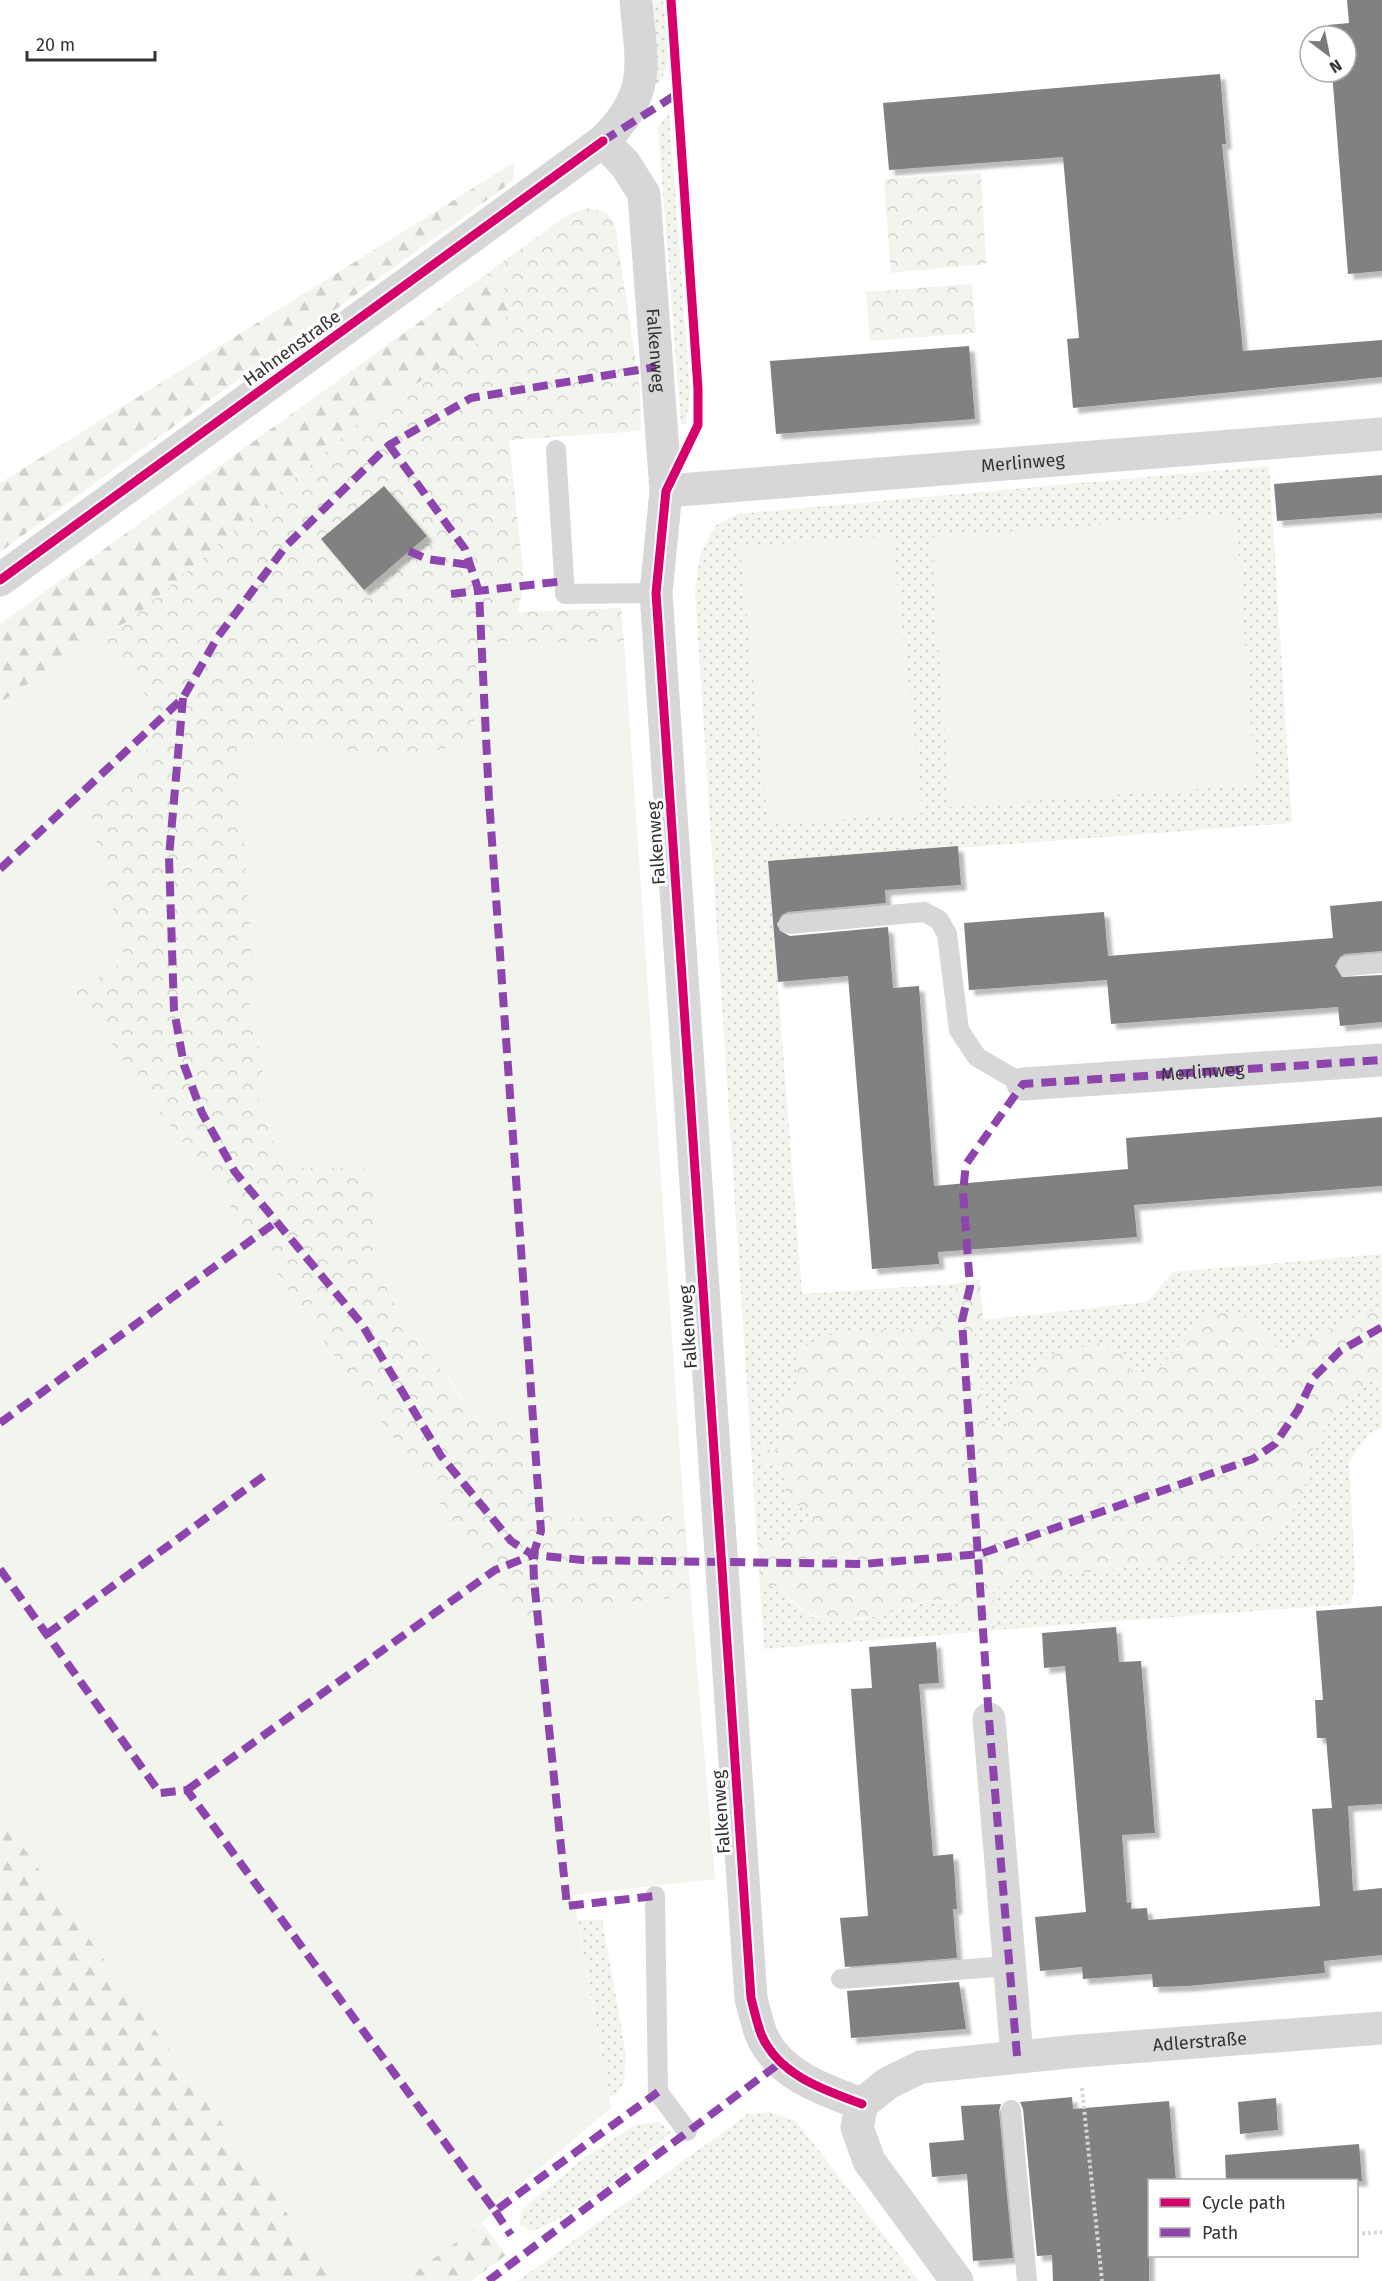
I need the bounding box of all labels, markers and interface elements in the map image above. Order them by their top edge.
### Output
scale bar [27,24,154,62]
north arrow [1298,24,1358,84]
text: 20 m [36,34,75,56]
text: N [1326,55,1345,77]
street label: Hahnenstraße [239,305,345,391]
street label: Falkenweg [641,307,670,394]
street label: Merlinweg [980,448,1066,477]
street label: Falkenweg [642,800,670,886]
street label: Merlinweg [1160,1058,1246,1086]
street label: Falkenweg [674,1284,702,1370]
street label: Falkenweg [707,1769,735,1855]
street label: Adlerstraße [1152,2027,1248,2056]
legend [1148,2179,1358,2257]
text: Cycle path [1202,2192,1286,2214]
text: Path [1202,2222,1238,2244]

